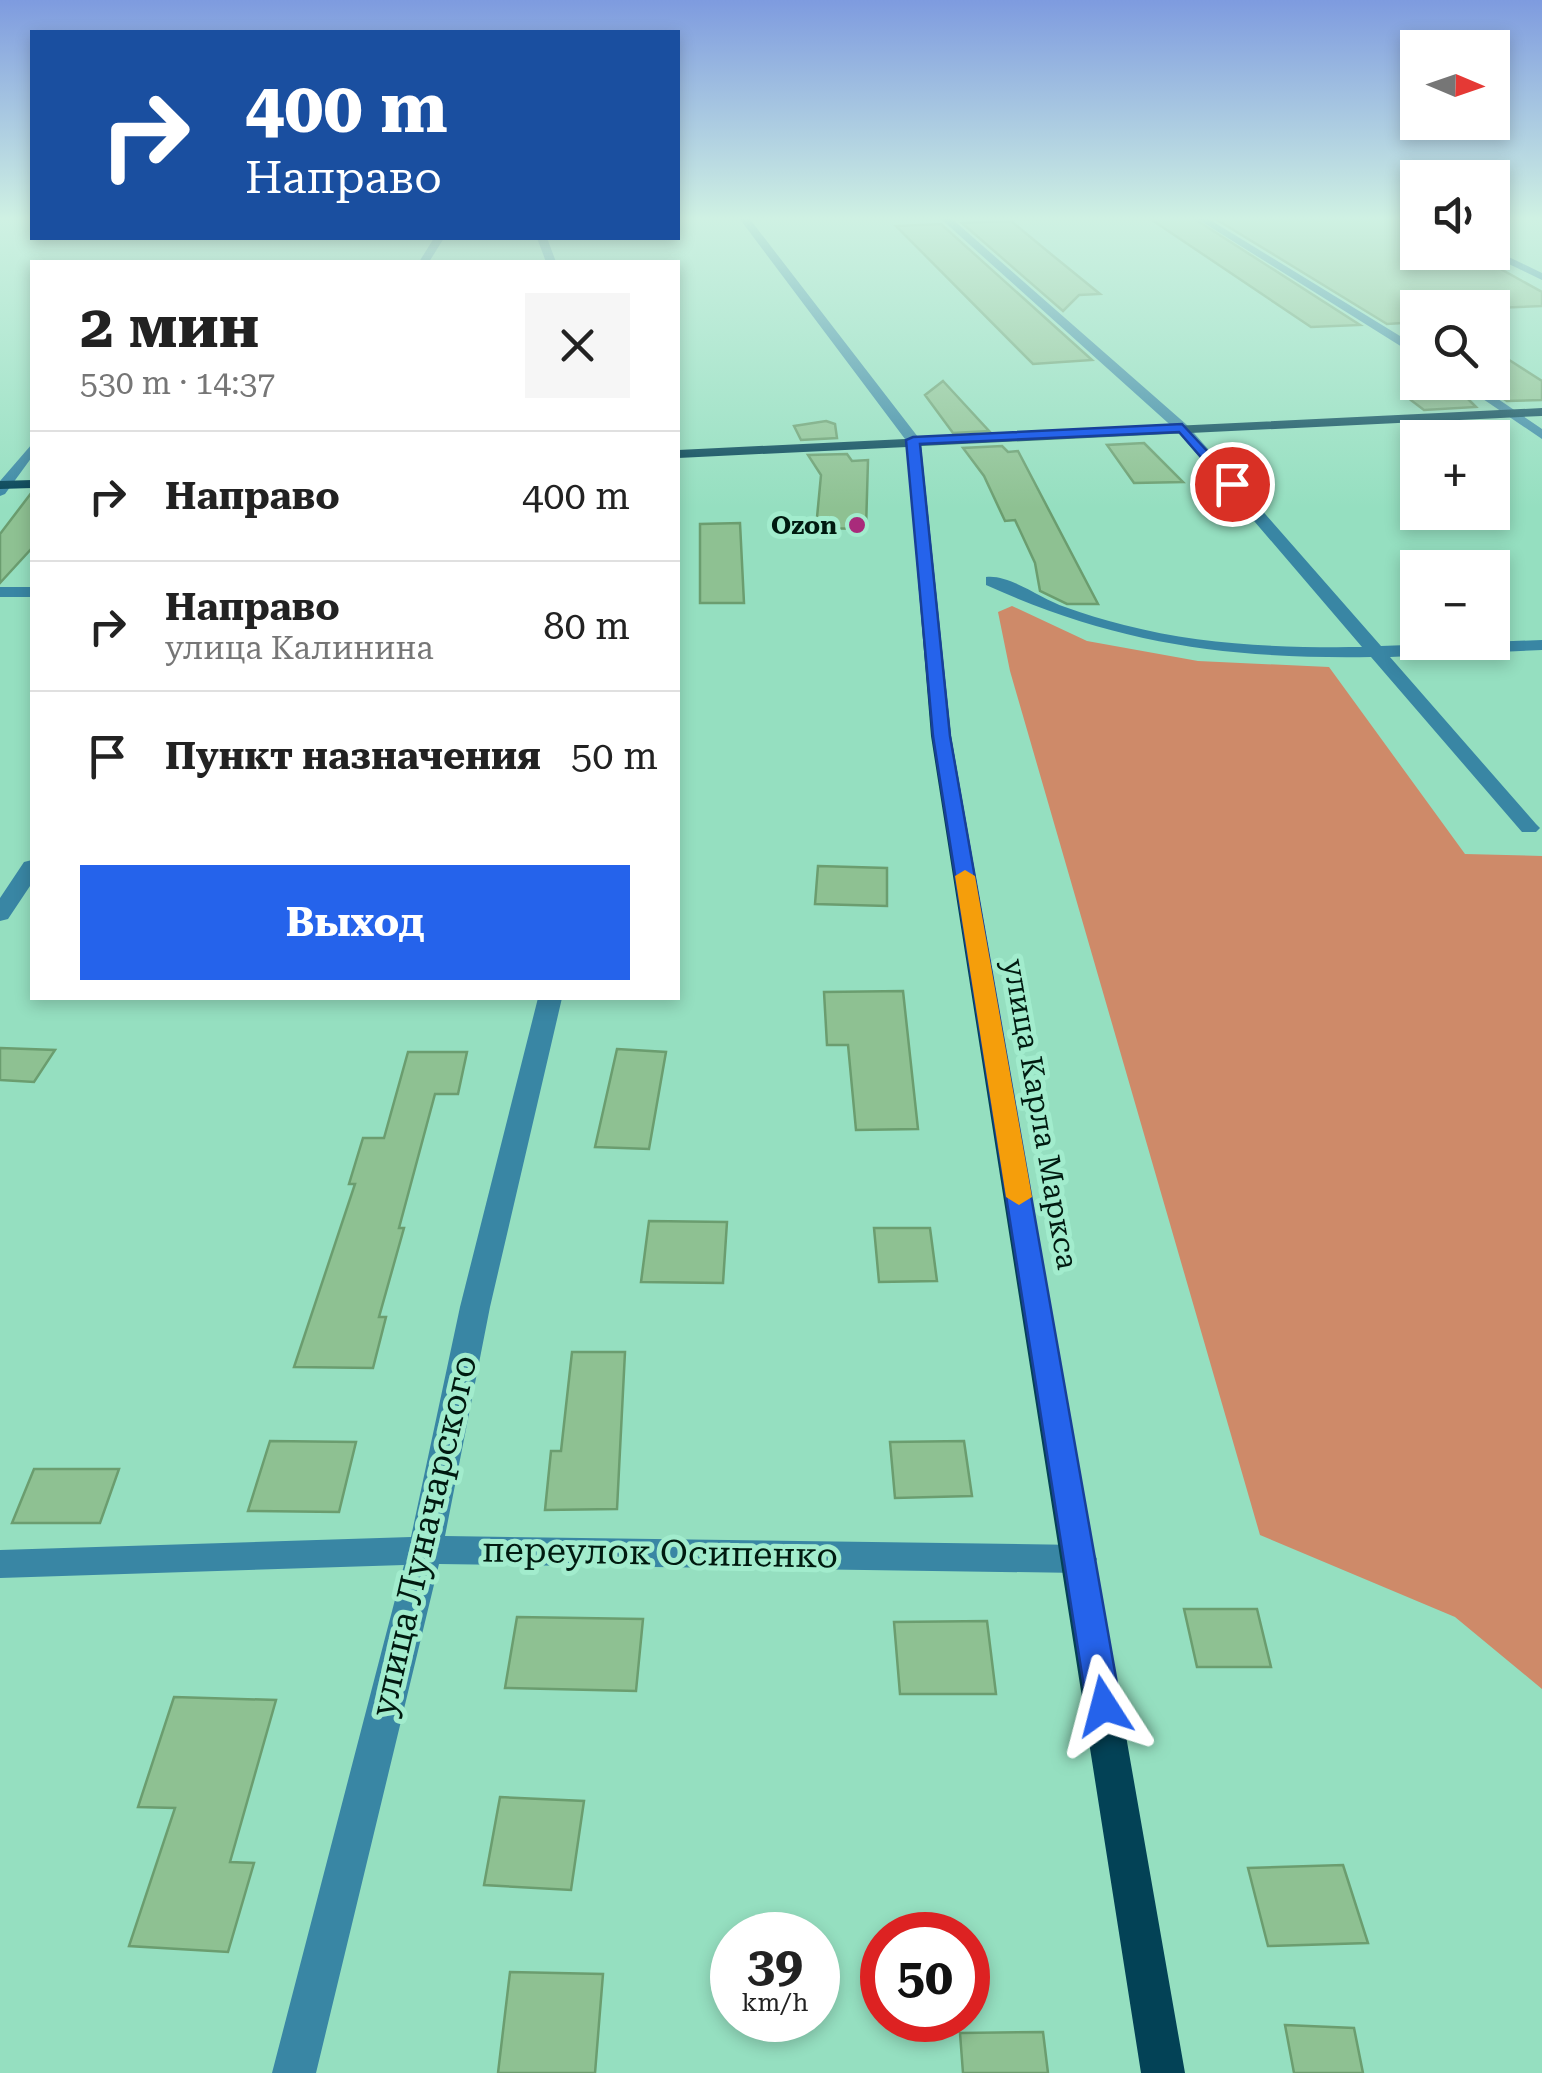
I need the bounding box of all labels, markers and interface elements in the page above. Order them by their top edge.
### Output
north arrow [1400,30,1510,140]
map controls [1400,30,1510,660]
text: 400 m [245,67,448,149]
icon: right [80,70,210,200]
text: Направо [245,151,442,204]
button: sound [1400,160,1510,270]
button: search [1400,290,1510,400]
text: 2 мин [80,291,259,362]
button: close [525,293,630,398]
text: 530 m · 14:37 [80,364,275,402]
button: + [1400,420,1510,530]
pin [1190,442,1275,527]
icon: arrive [1205,457,1260,512]
icon: right [80,469,135,524]
text: Направо [165,474,340,518]
text: 400 m [522,474,630,518]
place label: Ozon [771,511,837,540]
marker: Ozon [846,514,868,536]
button: − [1400,550,1510,660]
text: Направо [165,585,340,629]
icon: right [80,599,135,654]
text: 80 m [543,604,630,648]
text: улица Калинина [165,629,434,667]
icon: arrive [80,729,135,784]
text: Пункт назначения [165,734,541,778]
text: 50 m [571,734,658,778]
button: Выход [80,865,630,980]
street label: улица Карла Маркса [996,956,1086,1272]
street label: улица Луначарского [362,1351,486,1721]
street label: переулок Осипенко [482,1529,838,1577]
position arrow [1052,1654,1156,1758]
speed limit sign: 50 [860,1912,990,2042]
text: 39 [747,1936,803,1994]
text: km/h [742,1988,808,2017]

